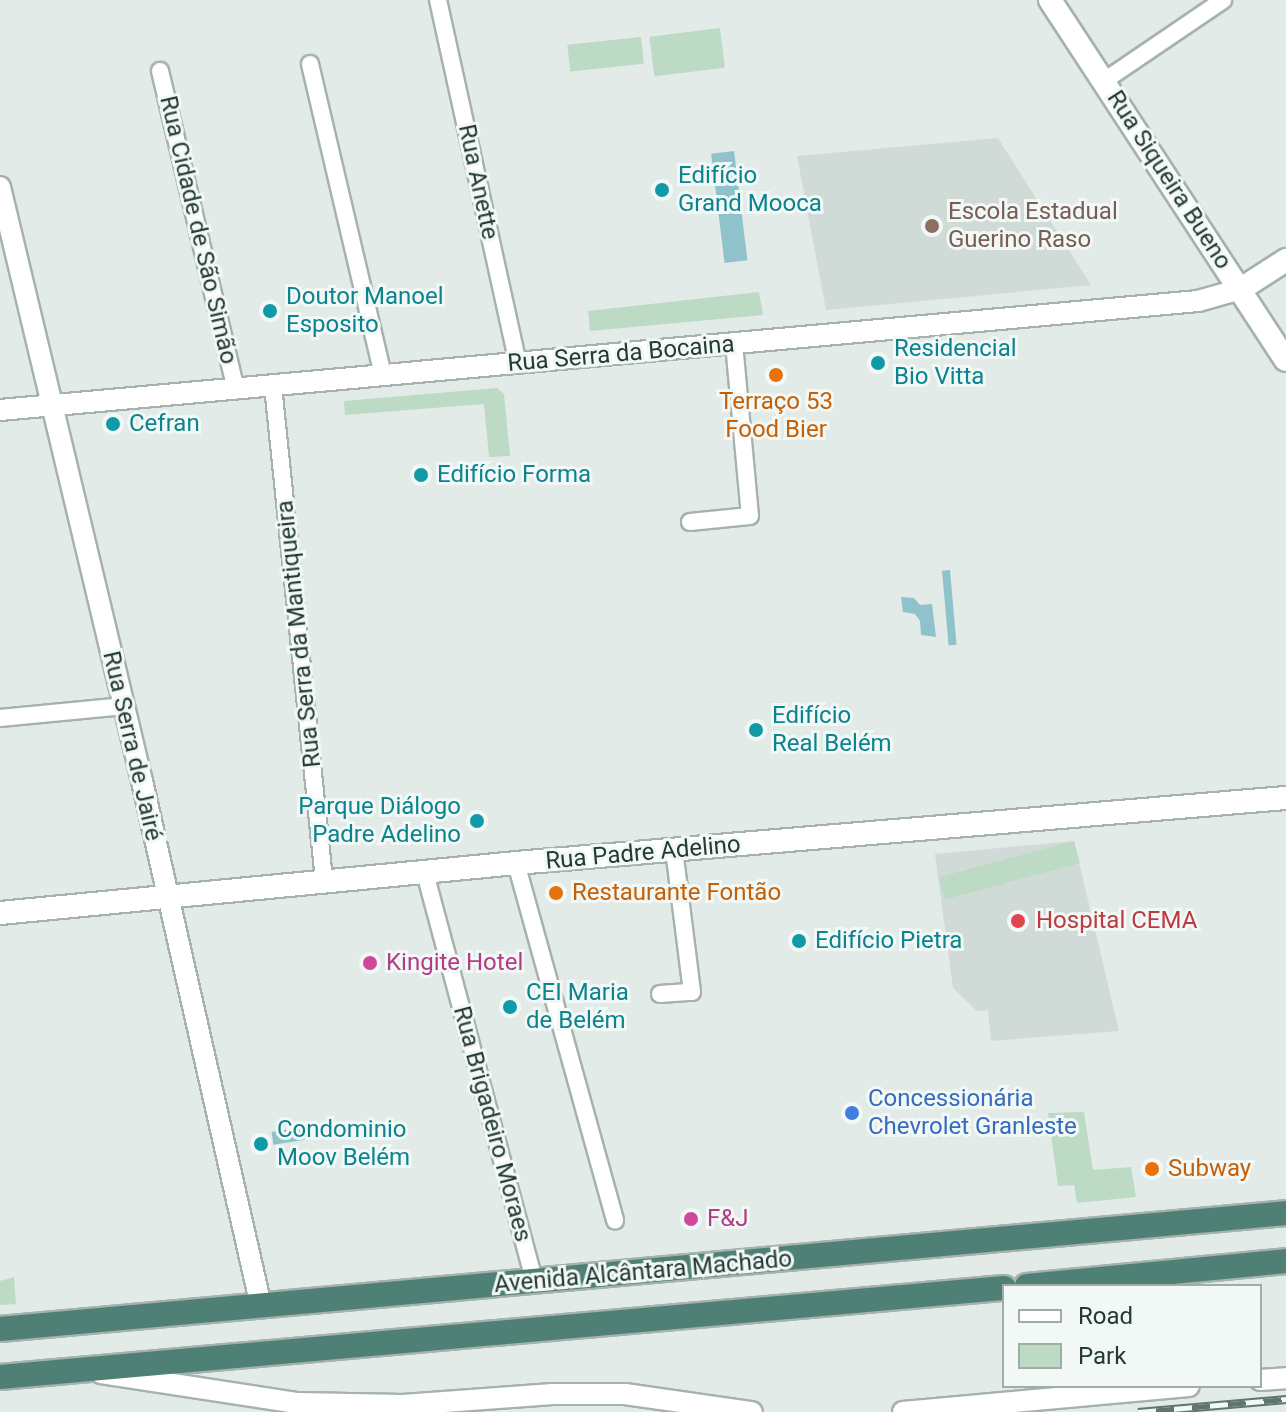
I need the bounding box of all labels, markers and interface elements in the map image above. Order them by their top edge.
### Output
street label: Rua Siqueira Bueno [1101,85,1237,275]
street label: Rua Cidade de São Simão [153,93,243,367]
street label: Rua Anette [452,122,504,242]
place label: Edifício Grand Mooca [678,162,822,218]
marker: Edifício Grand Mooca [653,181,671,199]
place label: Escola Estadual Guerino Raso [948,198,1118,254]
marker: Escola Estadual Guerino Raso [923,217,941,235]
place label: Doutor Manoel Esposito [286,283,444,339]
marker: Doutor Manoel Esposito [261,302,279,320]
street label: Rua Serra da Bocaina [506,330,736,378]
place label: Residencial Bio Vitta [894,335,1017,391]
marker: Residencial Bio Vitta [869,354,887,372]
marker: Terraço 53 Food Bier [767,366,785,384]
place label: Terraço 53 Food Bier [719,388,833,444]
place label: Cefran [129,410,200,438]
marker: Cefran [104,415,122,433]
place label: Edifício Forma [437,461,591,489]
marker: Edifício Forma [412,466,430,484]
street label: Rua Serra da Mantiqueira [271,499,327,769]
street label: Rua Serra de Jairé [96,648,168,844]
place label: Edifício Real Belém [772,702,892,758]
marker: Edifício Real Belém [747,721,765,739]
place label: Parque Diálogo Padre Adelino [298,793,461,849]
marker: Parque Diálogo Padre Adelino [468,812,486,830]
street label: Rua Padre Adelino [544,830,742,876]
place label: Restaurante Fontão [572,879,781,907]
marker: Restaurante Fontão [547,884,565,902]
place label: Hospital CEMA [1036,907,1197,935]
marker: Hospital CEMA [1007,910,1029,932]
place label: Edifício Pietra [815,927,962,955]
marker: Edifício Pietra [790,932,808,950]
place label: Kingite Hotel [386,949,523,977]
marker: Kingite Hotel [361,954,379,972]
place label: CEI Maria de Belém [526,979,629,1035]
marker: CEI Maria de Belém [501,998,519,1016]
street label: Rua Brigadeiro Moraes [447,1003,537,1245]
place label: Concessionária Chevrolet Granleste [868,1085,1077,1141]
marker: Concessionária Chevrolet Granleste [843,1104,861,1122]
place label: Condominio Moov Belém [277,1116,410,1172]
marker: Condominio Moov Belém [252,1135,270,1153]
place label: Subway [1168,1155,1251,1183]
marker: Subway [1143,1160,1161,1178]
place label: F&J [707,1205,748,1233]
marker: F&J [682,1210,700,1228]
street label: Avenida Alcântara Machado [493,1245,793,1299]
legend [1002,1284,1262,1388]
text: Road [1078,1302,1133,1330]
text: Park [1078,1342,1126,1370]

